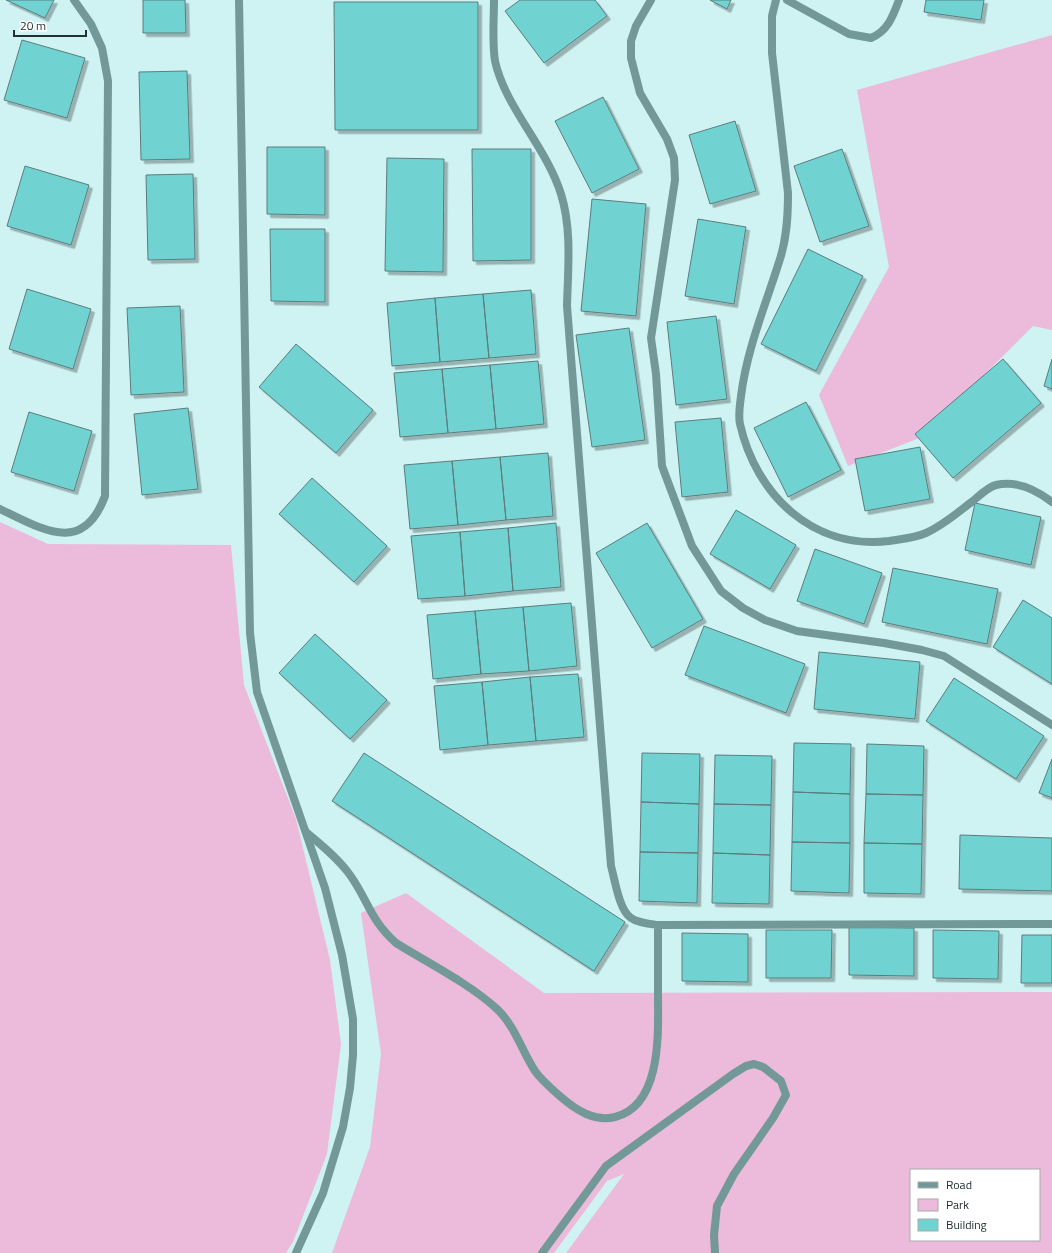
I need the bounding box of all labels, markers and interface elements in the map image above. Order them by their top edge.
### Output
scale bar [14,12,86,38]
text: 20 m [20,16,46,35]
legend [910,1169,1040,1241]
text: Road [946,1175,972,1194]
text: Park [946,1195,969,1214]
text: Building [946,1215,987,1234]

